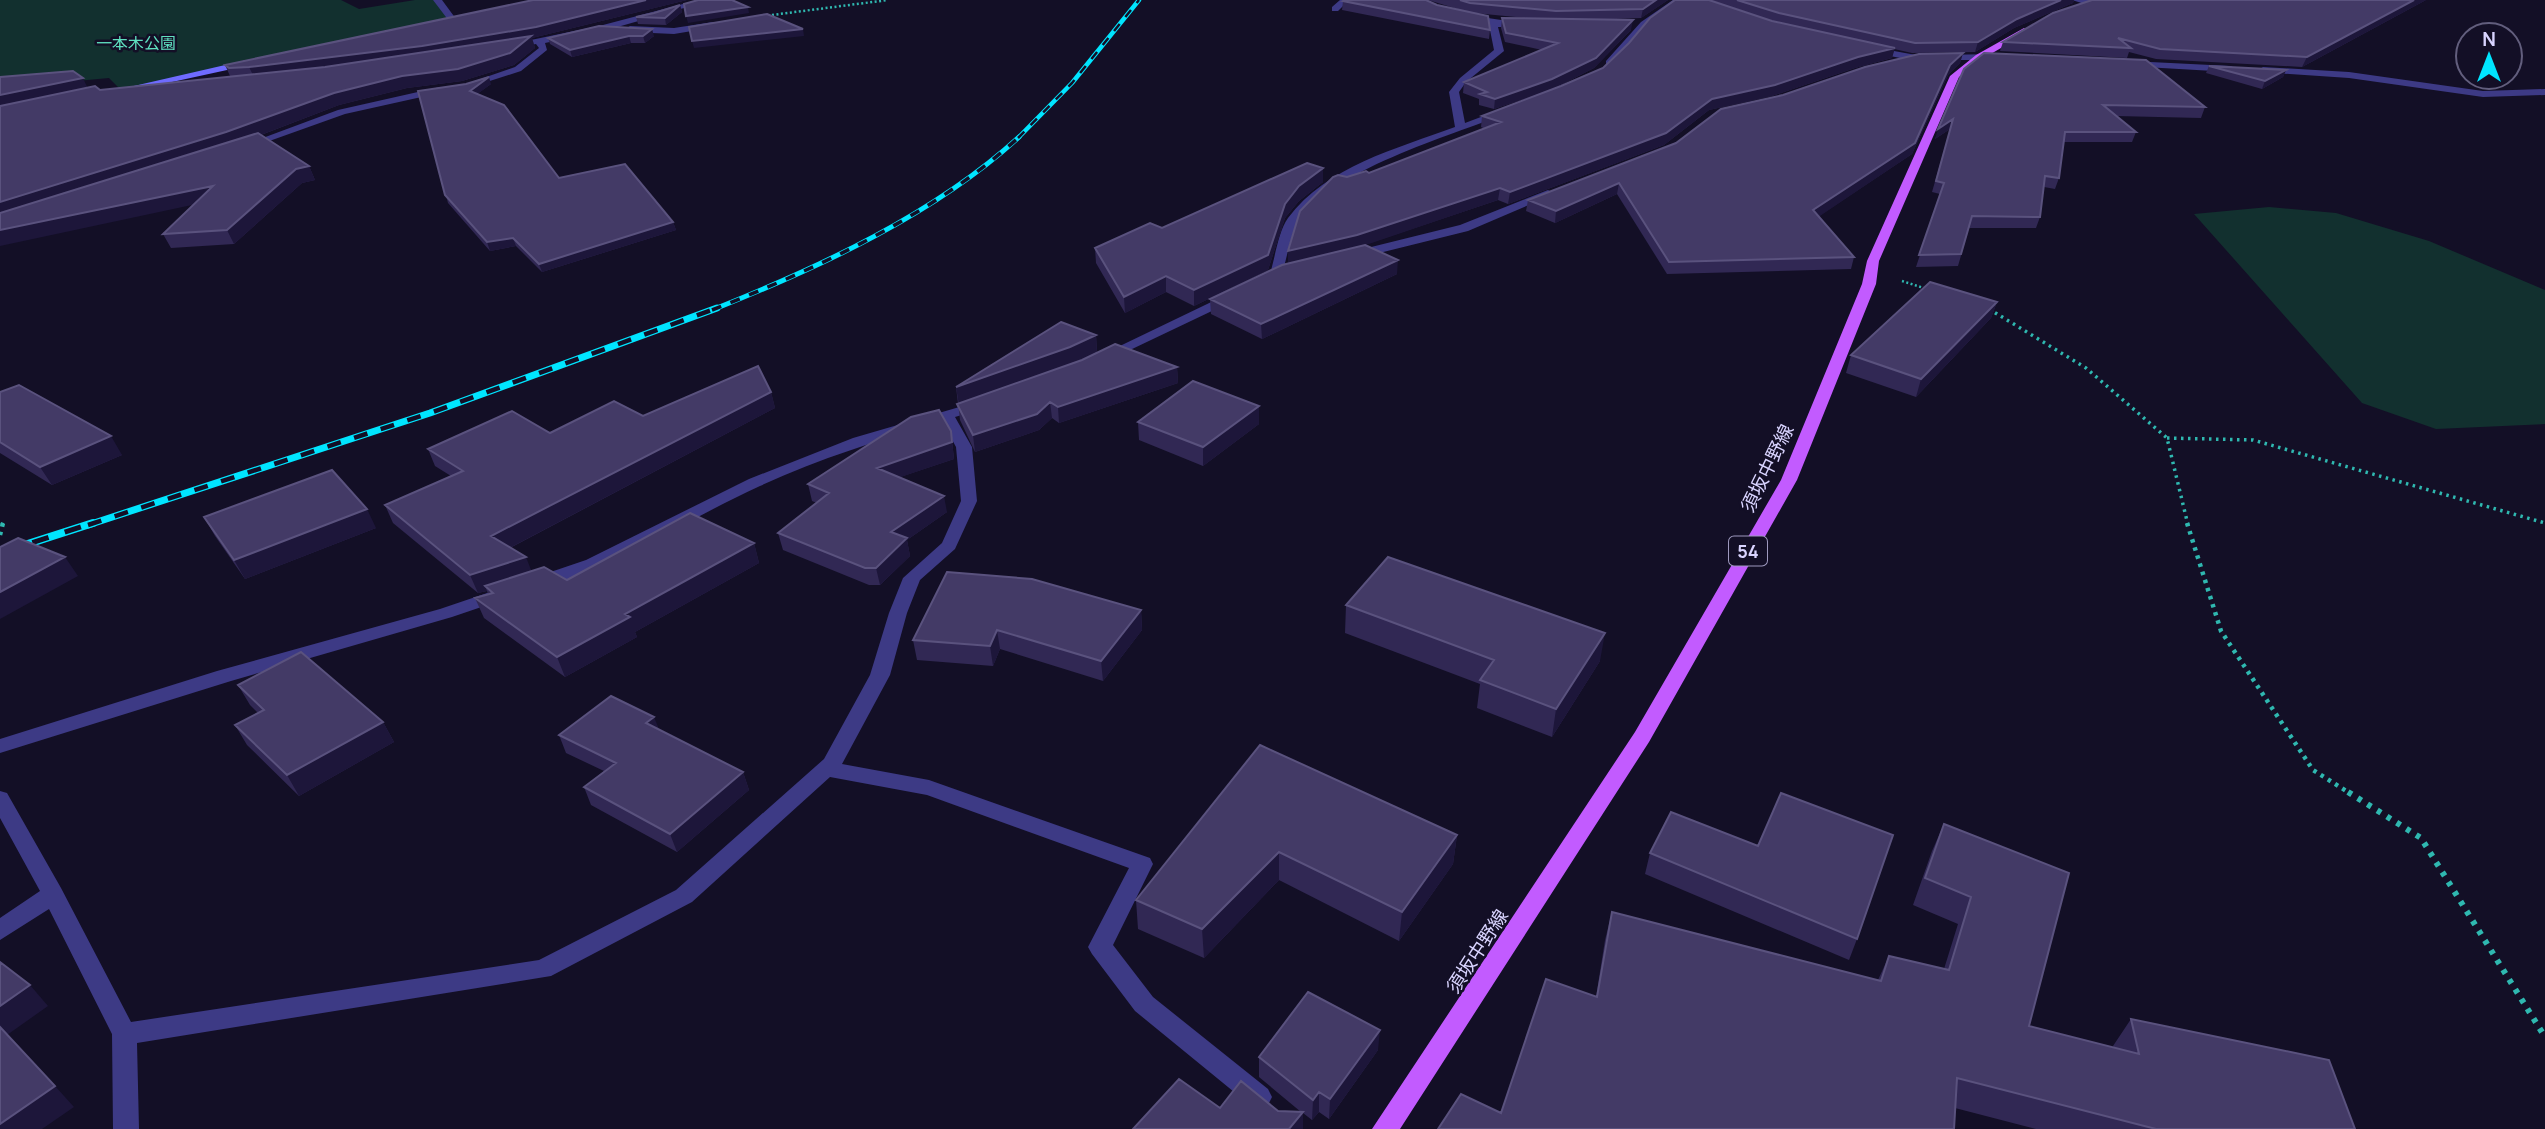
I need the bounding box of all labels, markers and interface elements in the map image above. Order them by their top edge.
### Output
north arrow [2454,21,2524,91]
text: N [2482,26,2496,52]
park label: 一本木公園 [96,32,176,54]
street label: 須坂中野線 [1734,420,1800,516]
road number: 54 [1729,536,1767,566]
street label: 須坂中野線 [1440,904,1514,998]

